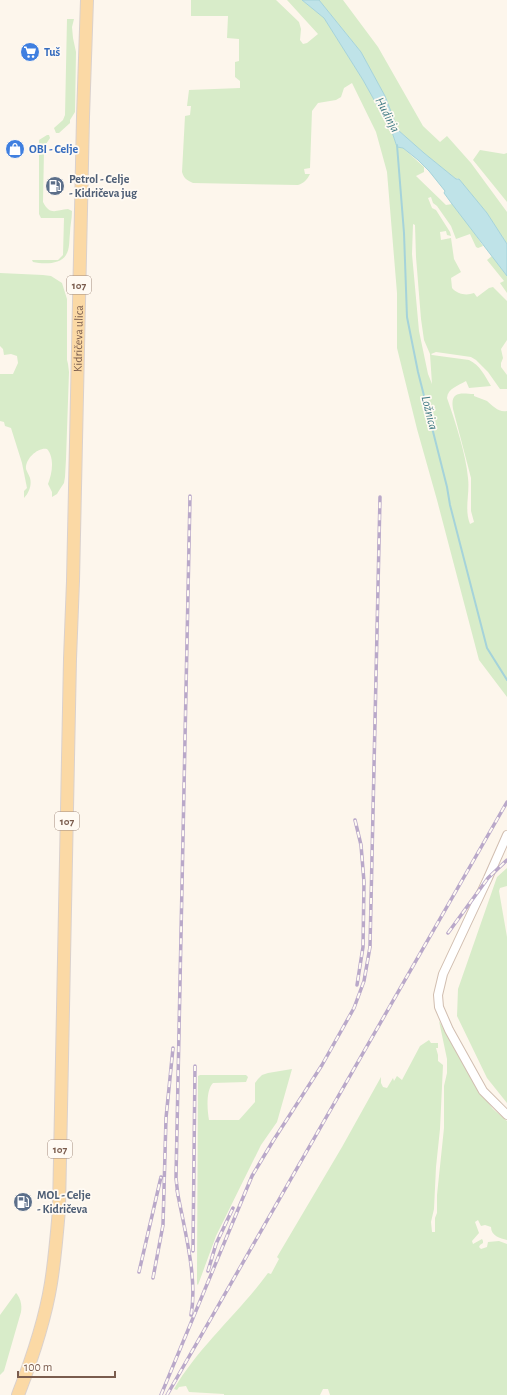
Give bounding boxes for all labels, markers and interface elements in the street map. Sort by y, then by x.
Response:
supermarket icon: Tuš [19,41,41,63]
place label: Tuš [44,46,60,58]
water label: Hudinja [372,95,402,135]
shop icon: OBI - Celje [4,138,26,160]
place label: OBI - Celje [29,143,79,156]
place label: Petrol - Celje - Kidričeva jug [69,173,138,200]
fuel station icon: Petrol - Celje - Kidričeva jug [44,175,66,197]
road number: 107 [67,276,91,294]
street label: Kidričeva ulica [72,304,85,372]
water label: Ložnica [419,395,440,432]
road number: 107 [55,812,79,830]
road number: 107 [48,1140,72,1158]
place label: MOL - Celje - Kidričeva [37,1189,91,1215]
fuel station icon: MOL - Celje - Kidričeva [12,1191,34,1213]
scale bar [18,1353,115,1379]
text: 100 m [24,1361,52,1373]

